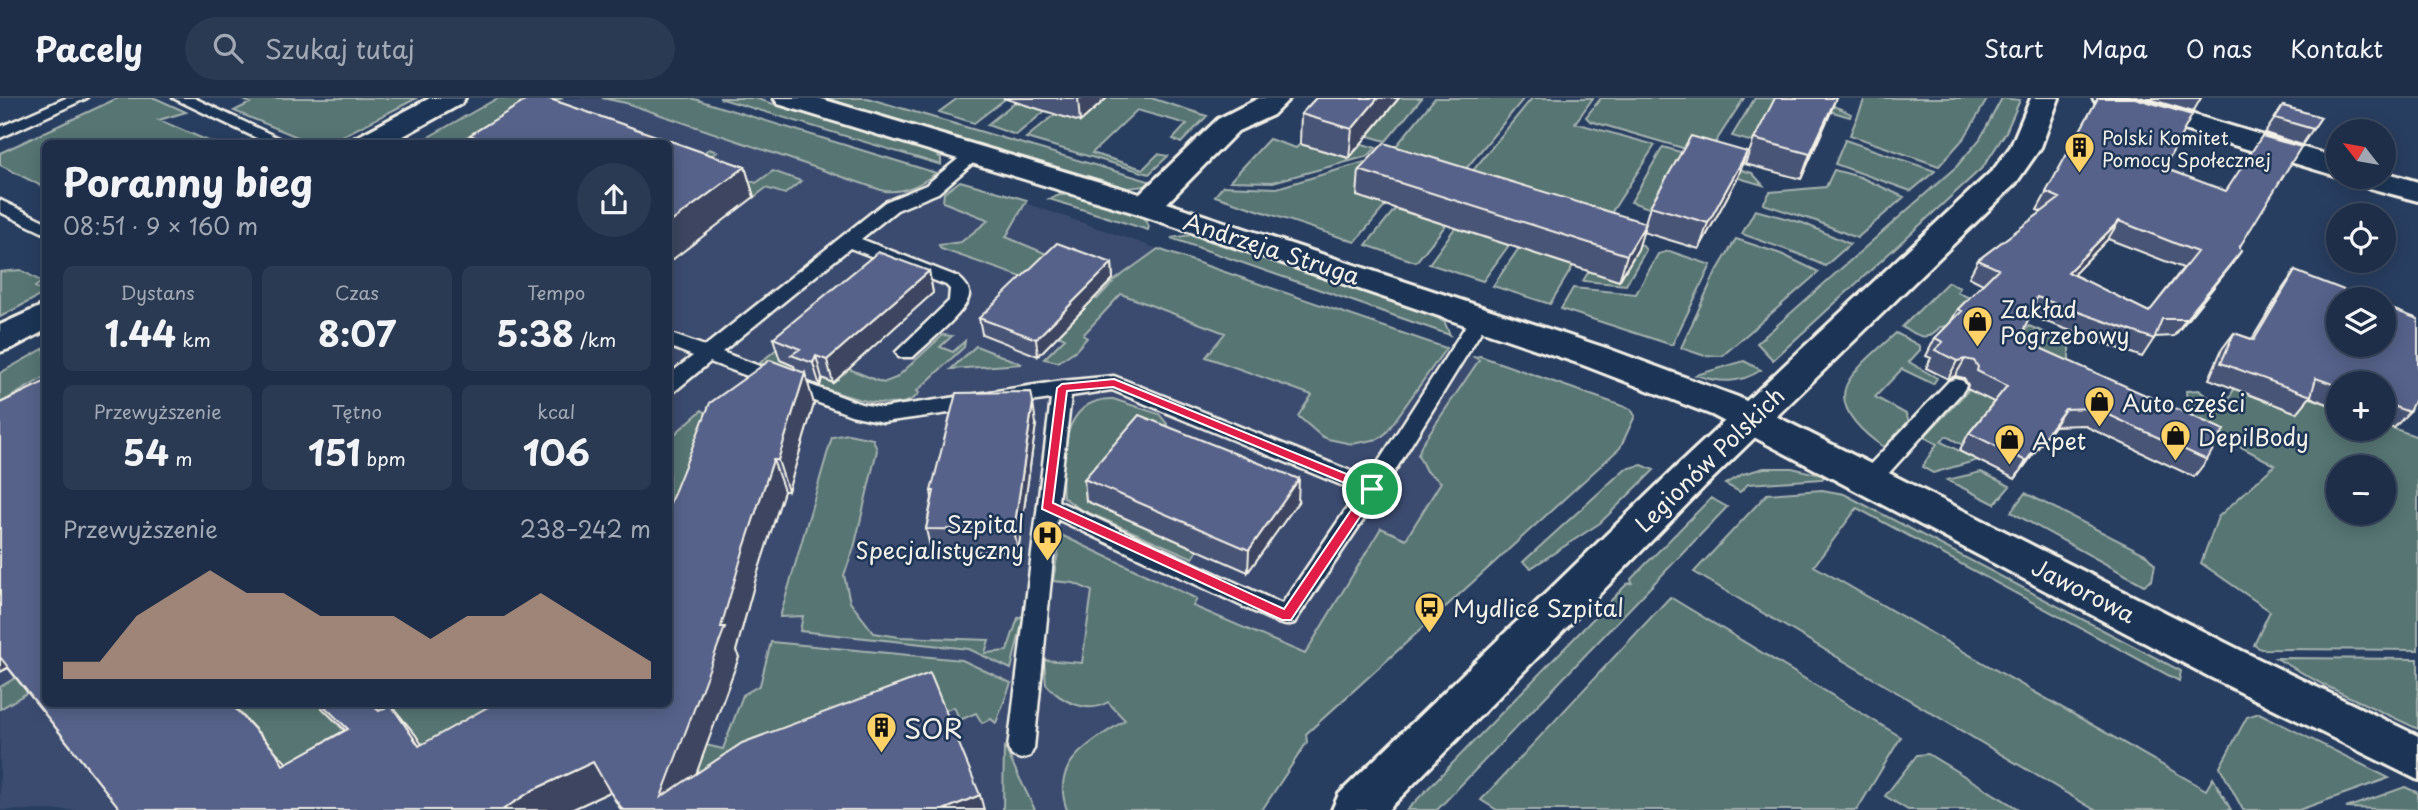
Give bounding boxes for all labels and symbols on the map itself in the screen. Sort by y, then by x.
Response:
north arrow [2326,119,2396,189]
place label: Polski Komitet Pomocy Społecznej [2102,123,2271,173]
building icon: Polski Komitet Pomocy Społecznej [2062,131,2096,175]
street label: Andrzeja Struga [1179,203,1365,293]
place label: Zakład Pogrzebowy [2000,291,2129,352]
shop icon: Zakład Pogrzebowy [1960,304,1994,348]
street label: Legionów Polskich [1626,378,1792,540]
shop icon: Auto części [2082,385,2116,429]
place label: Auto części [2122,385,2246,420]
shop icon: DepilBody [2158,419,2192,463]
place label: DepilBody [2198,419,2309,454]
shop icon: Apet [1992,423,2026,467]
place label: Apet [2032,423,2086,458]
pin [1342,459,1402,519]
place label: Szpital Specjalistyczny [855,506,1024,567]
hospital icon: Szpital Specjalistyczny [1030,519,1064,563]
street label: Jaworowa [2026,549,2142,631]
bus stop icon: Mydlice Szpital [1413,590,1447,634]
place label: Mydlice Szpital [1453,590,1624,625]
place label: SOR [904,706,963,749]
building icon: SOR [864,710,898,754]

